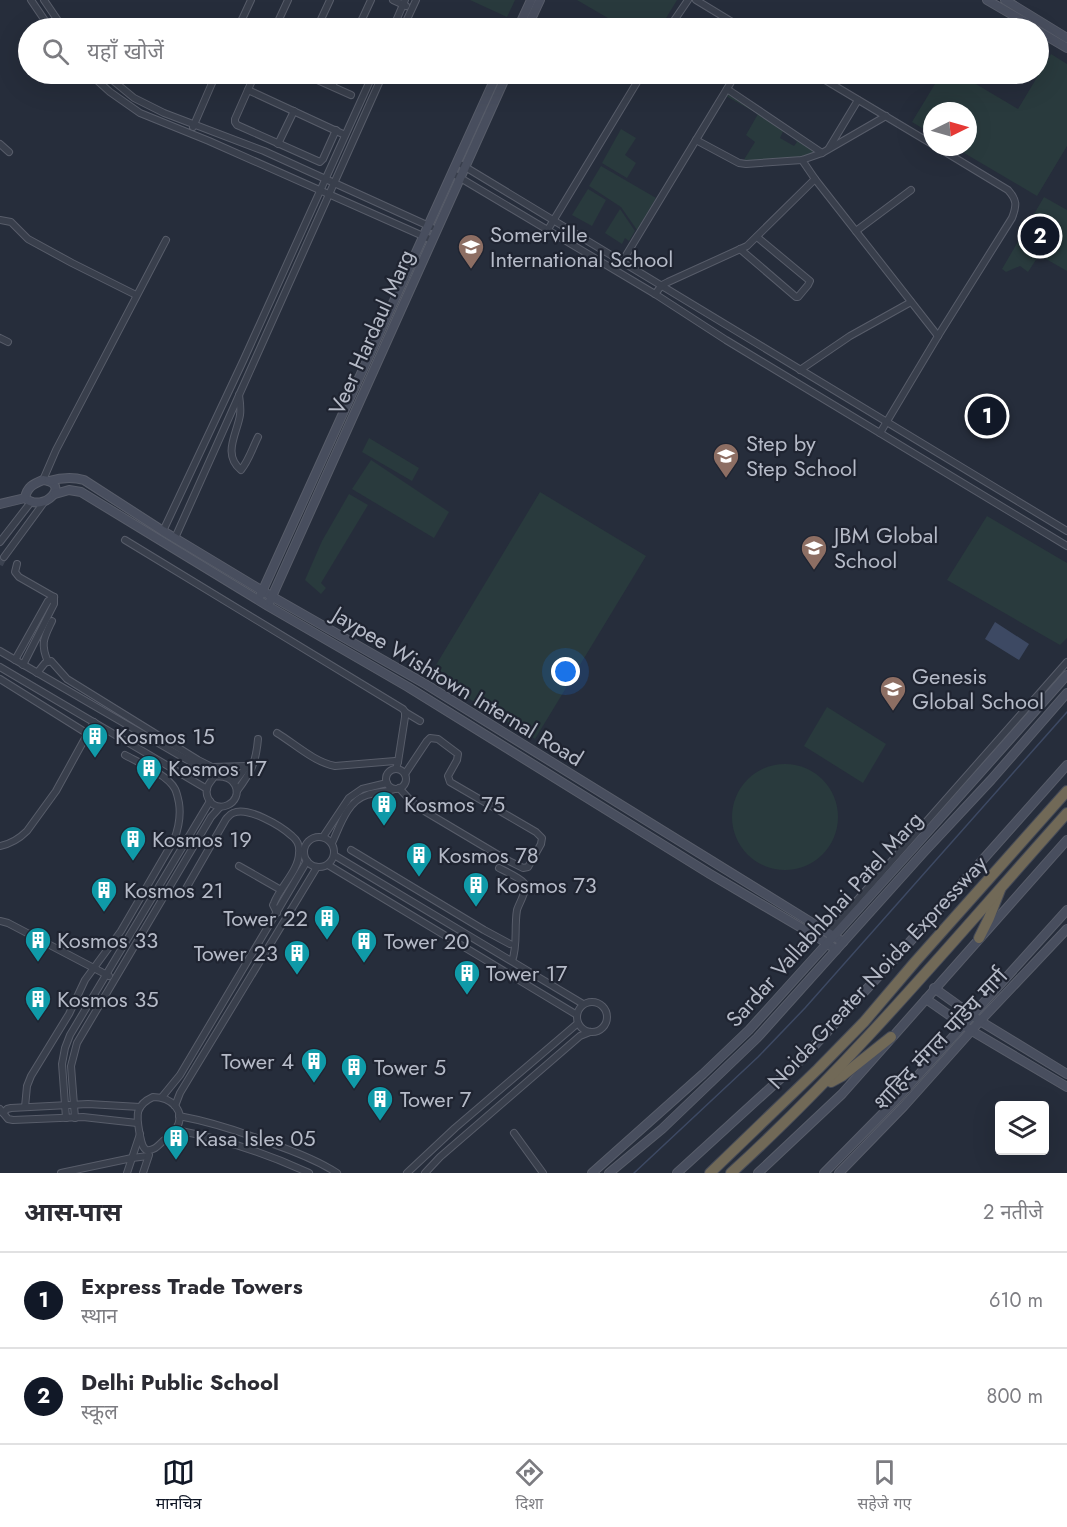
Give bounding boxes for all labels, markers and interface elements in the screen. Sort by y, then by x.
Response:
search box [18,18,1049,84]
icon: search [39,35,72,68]
text: यहाँ खोजें [87,35,164,67]
north arrow [923,102,977,156]
pin: 2 [1020,214,1060,258]
place label: Somerville International School [490,218,673,275]
school or university icon: Somerville International School [456,232,486,270]
street label: Veer Hardaul Marg [320,244,422,420]
pin: 1 [968,394,1006,438]
place label: Step by Step School [746,427,857,484]
school or university icon: Step by Step School [711,441,741,479]
place label: JBM Global School [831,519,938,576]
school or university icon: JBM Global School [799,533,829,571]
street label: Jaypee Wishtown Internal Road [324,597,589,774]
your location [551,657,580,686]
place label: Genesis Global School [912,660,1044,717]
school or university icon: Genesis Global School [878,674,908,712]
place label: Kosmos 15 [115,720,215,752]
building icon: Kosmos 15 [80,721,110,759]
place label: Kosmos 17 [168,752,267,784]
building icon: Kosmos 17 [134,753,164,791]
place label: Kosmos 75 [404,788,505,820]
building icon: Kosmos 75 [369,789,399,827]
street label: Sardar Vallabhbhai Patel Marg [718,804,930,1034]
place label: Kosmos 19 [152,823,252,855]
building icon: Kosmos 19 [118,824,148,862]
place label: Kosmos 78 [438,839,539,871]
building icon: Kosmos 78 [404,840,434,878]
street label: Noida-Greater Noida Expressway [760,848,994,1096]
place label: Kosmos 73 [496,869,597,901]
building icon: Kosmos 73 [461,870,491,908]
place label: Kosmos 21 [124,874,224,906]
building icon: Kosmos 21 [89,875,119,913]
place label: Tower 22 [223,902,308,934]
building icon: Tower 22 [312,903,342,941]
place label: Kosmos 33 [57,924,158,956]
building icon: Kosmos 33 [23,925,53,963]
place label: Tower 20 [384,925,470,957]
building icon: Tower 20 [349,926,379,964]
place label: Tower 23 [194,937,278,969]
building icon: Tower 23 [282,938,312,976]
place label: Tower 17 [486,957,568,989]
building icon: Tower 17 [452,958,482,996]
street label: शाहिद मंगल पांडेय मार्ग [866,960,1015,1117]
place label: Kosmos 35 [57,983,159,1015]
building icon: Kosmos 35 [23,984,53,1022]
place label: Tower 4 [221,1045,294,1077]
building icon: Tower 4 [299,1046,329,1084]
place label: Tower 5 [374,1051,446,1083]
building icon: Tower 5 [339,1052,369,1090]
place label: Tower 7 [400,1083,472,1115]
building icon: Tower 7 [365,1084,395,1122]
map controls [995,1101,1049,1155]
button: layers [995,1101,1049,1155]
place label: Kasa Isles 05 [195,1122,316,1154]
building icon: Kasa Isles 05 [161,1123,191,1161]
text: आस-पास [24,1193,122,1231]
text: 2 नतीजे [983,1198,1043,1227]
text: Express Trade Towers [81,1270,303,1302]
text: 1 [38,1286,49,1315]
text: 610 m [989,1286,1043,1315]
text: स्थान [81,1302,117,1331]
text: Delhi Public School [81,1366,279,1398]
text: 2 [37,1382,50,1411]
text: 800 m [986,1382,1043,1411]
text: स्कूल [81,1398,118,1427]
tab: मानचित्र [156,1456,201,1516]
tab: दिशा [513,1456,546,1516]
tab: सहेजे गए [857,1456,911,1516]

